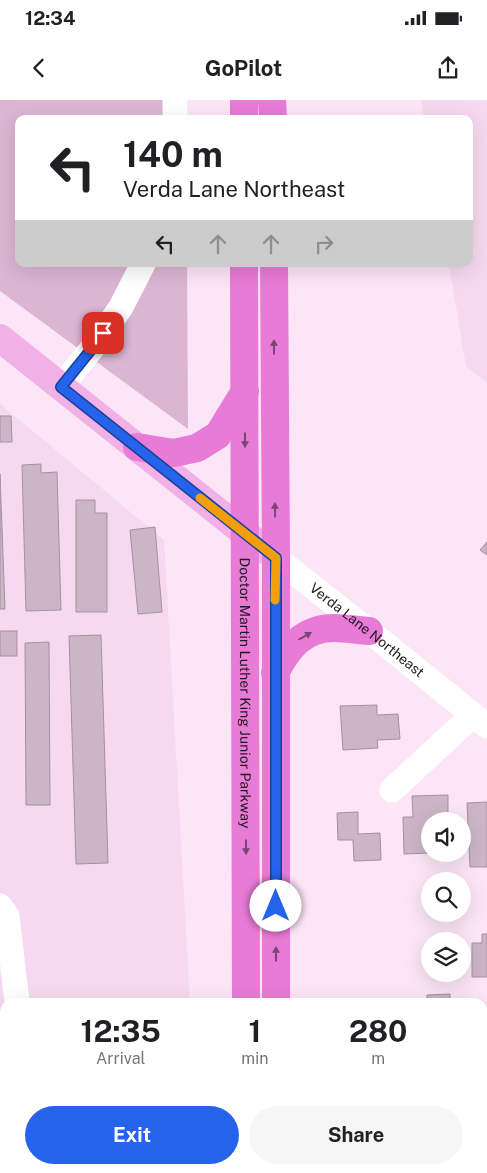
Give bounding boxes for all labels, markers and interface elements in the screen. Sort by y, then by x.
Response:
text: 12:34 [25,7,75,29]
icon: back [25,54,53,82]
icon: share [434,54,462,82]
text: GoPilot [205,55,282,81]
text: 140 m [123,134,223,175]
icon: left [40,135,105,200]
text: Verda Lane Northeast [123,176,345,202]
icon: left [151,230,179,258]
icon: ahead [204,230,232,258]
icon: ahead [257,230,285,258]
icon: right [310,230,338,258]
pin [82,312,124,354]
icon: arrive [89,319,117,347]
one-way arrow [270,339,278,355]
one-way arrow [241,432,249,448]
one-way arrow [270,501,278,517]
street label: Doctor Martin Luther King Junior Parkway [237,558,254,829]
street label: Verda Lane Northeast [307,580,427,680]
one-way arrow [299,632,312,641]
map controls [421,812,471,982]
button: sound [421,812,471,862]
one-way arrow [242,839,250,855]
button: search [421,872,471,922]
position arrow [249,879,301,931]
button: layers [421,932,471,982]
one-way arrow [272,946,280,962]
text: 12:35 [81,1013,161,1049]
text: 1 [248,1013,261,1049]
text: 280 [349,1013,407,1049]
text: Arrival [96,1049,145,1068]
text: min [241,1049,268,1068]
text: m [371,1049,385,1068]
button: Exit [25,1106,239,1164]
button: Share [249,1106,463,1164]

